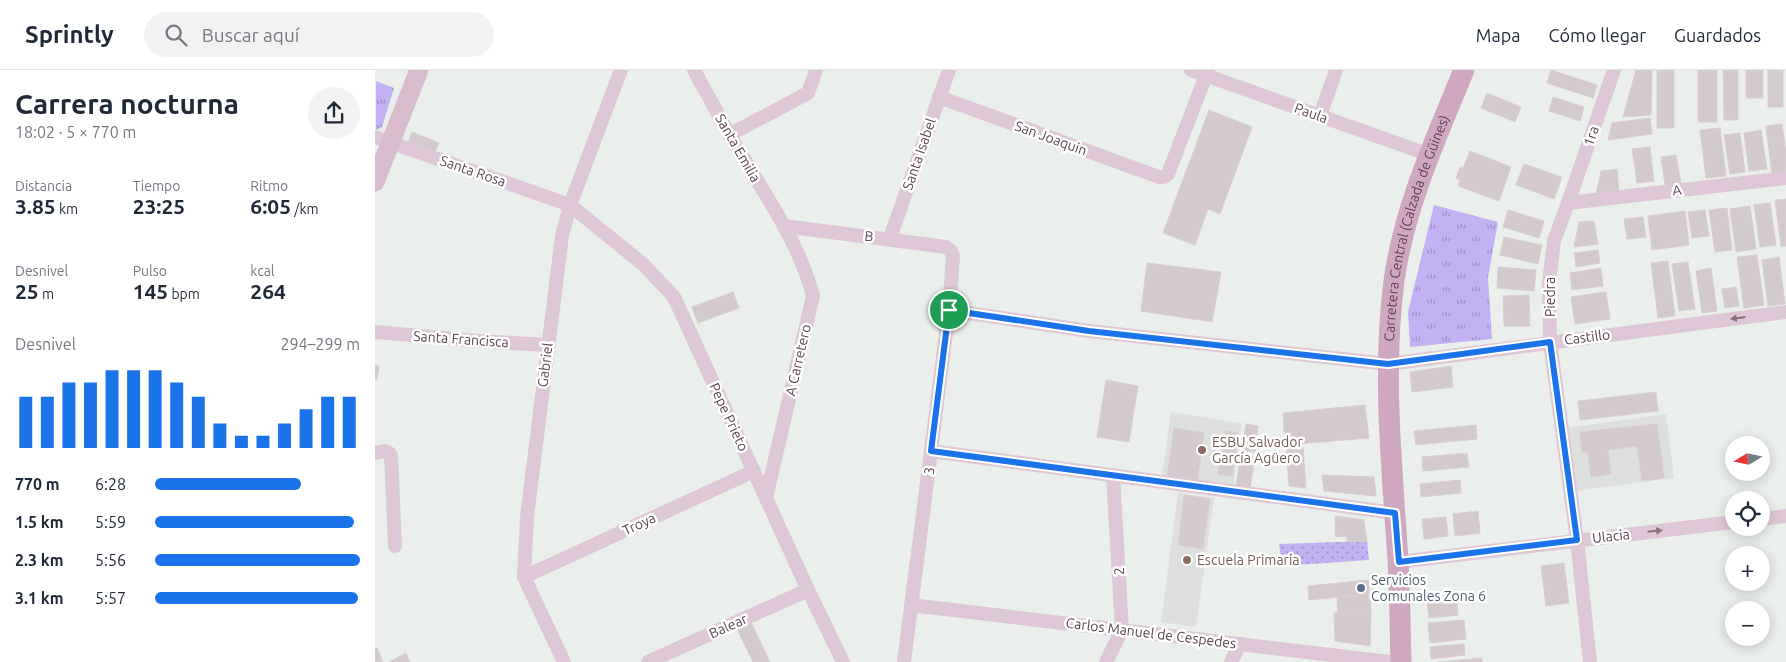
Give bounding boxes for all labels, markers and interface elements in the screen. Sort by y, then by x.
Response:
search box [144,12,494,57]
text: Sprintly [25,21,114,48]
icon: search [162,21,190,49]
text: Buscar aquí [202,24,299,46]
text: Mapa [1476,25,1521,45]
text: Cómo llegar [1549,25,1646,45]
text: Guardados [1674,25,1761,45]
button: share [308,87,360,139]
text: Carrera nocturna [15,88,239,119]
street label: Paula [1292,100,1330,126]
street label: Santa Emilia [712,111,764,185]
street label: Carretera Central (Calzada de Güines) [1381,113,1452,342]
street label: Santa Isabel [899,116,939,192]
street label: San Joaquin [1013,118,1089,158]
text: 18:02 · 5 × 770 m [15,123,136,141]
street label: 1ra [1580,124,1602,148]
street label: Santa Rosa [438,152,508,190]
text: Distancia [15,178,72,194]
text: Tiempo [133,178,180,194]
text: Ritmo [250,178,288,194]
street label: A [1672,182,1682,198]
text: 3.85 [15,194,56,218]
text: 23:25 [133,194,185,218]
text: 6:05 [250,194,291,218]
text: km [56,201,78,217]
text: /km [291,201,319,217]
street label: B [864,228,874,244]
text: Desnivel [15,263,68,279]
text: Pulso [133,263,167,279]
text: kcal [250,263,275,279]
street label: Piedra [1542,277,1558,317]
text: 25 [15,279,39,303]
text: 145 [133,279,168,303]
text: 264 [250,279,286,303]
text: m [39,286,54,302]
text: bpm [168,286,200,302]
pin [928,289,970,331]
icon: arrive [935,296,963,324]
one-way arrow [1729,315,1745,323]
street label: A Carretero [782,323,814,397]
street label: Castillo [1563,326,1611,348]
street label: Santa Francisca [413,328,509,350]
text: Desnivel [15,335,76,353]
text: 294–299 m [280,335,360,353]
street label: Gabriel [534,341,556,388]
street label: Pepe Prieto [706,380,752,454]
place label: ESBU Salvador García Agüero [1212,434,1303,466]
north arrow [1725,436,1770,481]
map controls [1725,436,1770,646]
marker: ESBU Salvador García Agüero [1196,444,1208,456]
street label: 3 [921,466,937,476]
text: 770 m [15,475,60,493]
text: 6:28 [95,475,126,493]
button: locate [1725,491,1770,536]
street label: Troya [620,509,658,539]
text: 1.5 km [15,513,64,531]
text: 5:59 [95,513,126,531]
street label: Ulacia [1591,526,1631,546]
one-way arrow [1648,527,1664,535]
button: + [1725,546,1770,591]
text: 2.3 km [15,551,64,569]
text: 5:56 [95,551,126,569]
place label: Escuela Primaria [1197,552,1300,568]
marker: Escuela Primaria [1181,554,1193,566]
street label: 2 [1111,567,1127,575]
place label: Servicios Comunales Zona 6 [1371,572,1486,604]
marker: Servicios Comunales Zona 6 [1355,582,1367,594]
text: 3.1 km [15,589,64,607]
text: 5:57 [95,589,126,607]
button: − [1725,601,1770,646]
street label: Balear [706,610,750,641]
street label: Carlos Manuel de Cespedes [1065,615,1237,651]

